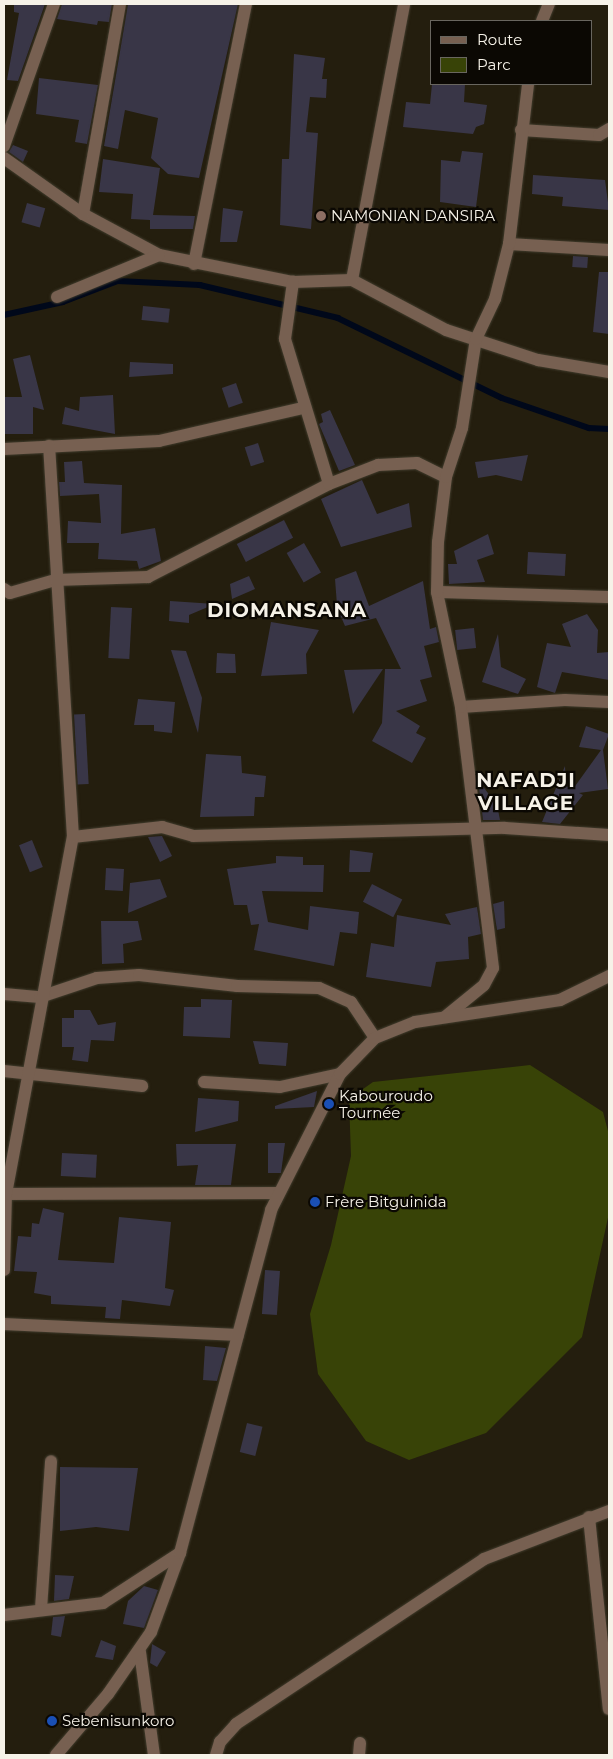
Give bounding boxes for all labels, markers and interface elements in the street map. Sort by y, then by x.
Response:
legend [430,20,593,85]
text: Route [477,30,522,49]
text: Parc [477,55,511,74]
place label: NAMONIAN DANSIRA [331,207,495,225]
marker: NAMONIAN DANSIRA [315,210,327,222]
district label: DIOMANSANA [206,598,368,622]
district label: NAFADJI VILLAGE [475,769,577,816]
place label: Kabouroudo Tournée [339,1086,433,1121]
marker: Kabouroudo Tournée [323,1098,335,1110]
place label: Frère Bitguinida [325,1193,447,1211]
marker: Frère Bitguinida [309,1196,321,1208]
place label: Sebenisunkoro [62,1712,175,1730]
marker: Sebenisunkoro [46,1715,58,1727]

